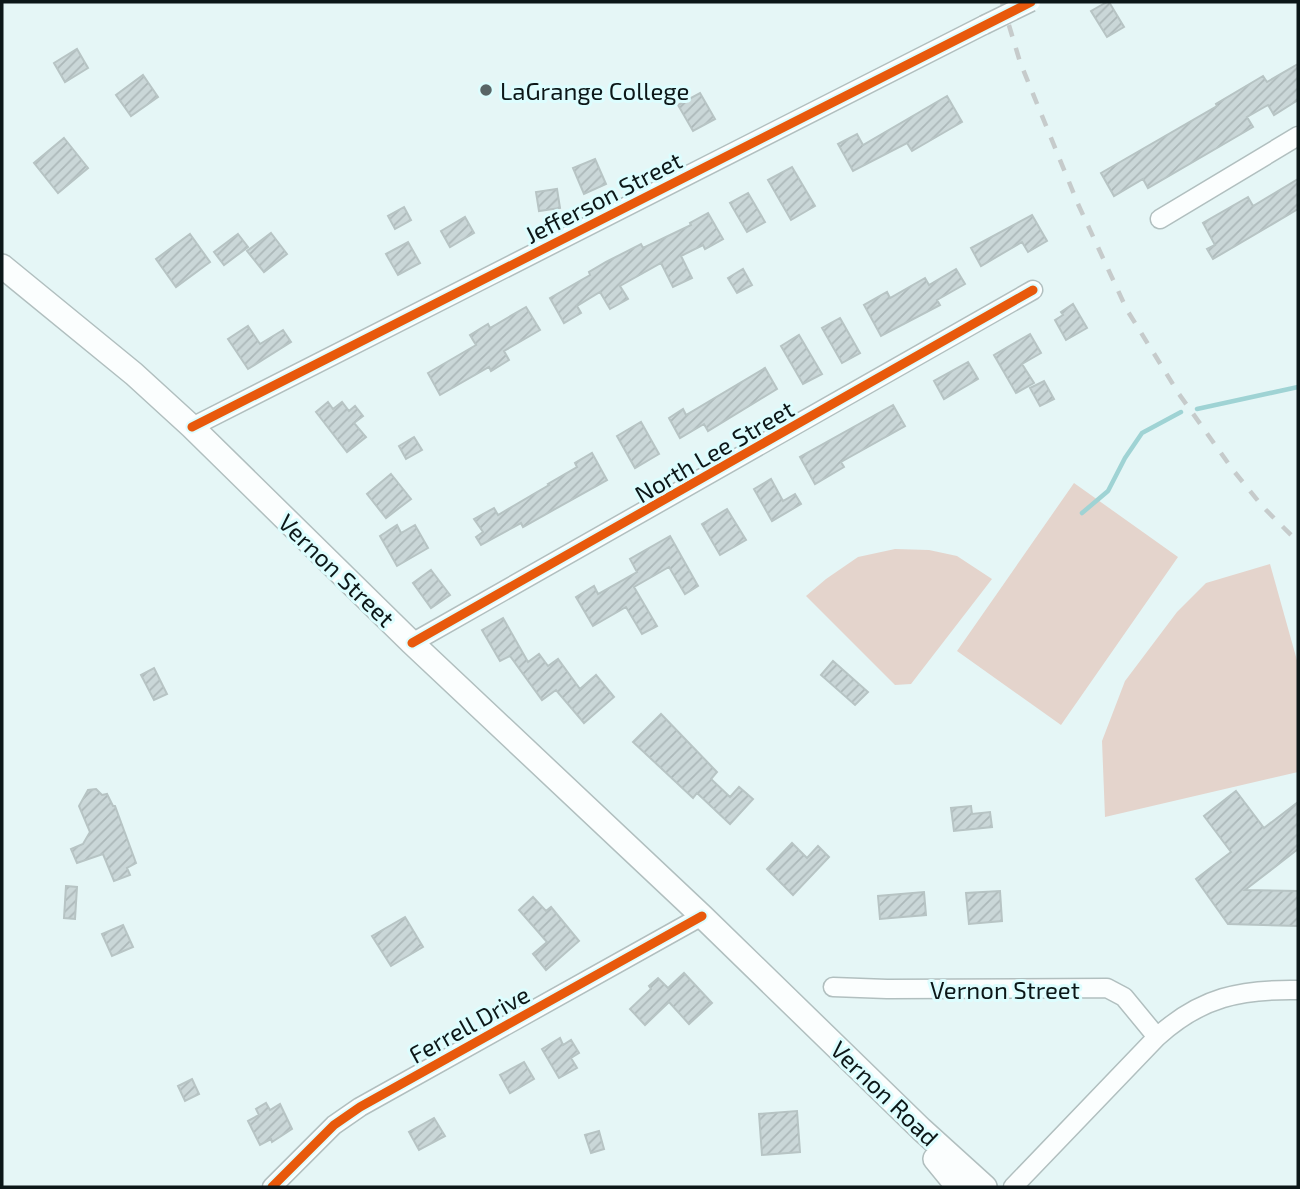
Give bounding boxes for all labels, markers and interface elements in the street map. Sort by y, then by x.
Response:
place label: LaGrange College [500,76,690,105]
marker: LaGrange College [478,82,494,98]
street label: Jefferson Street [520,145,686,249]
street label: North Lee Street [629,394,799,508]
street label: Vernon Street [273,508,401,632]
street label: Vernon Street [930,975,1080,1004]
street label: Ferrell Drive [404,979,534,1069]
street label: Vernon Road [825,1035,945,1151]

